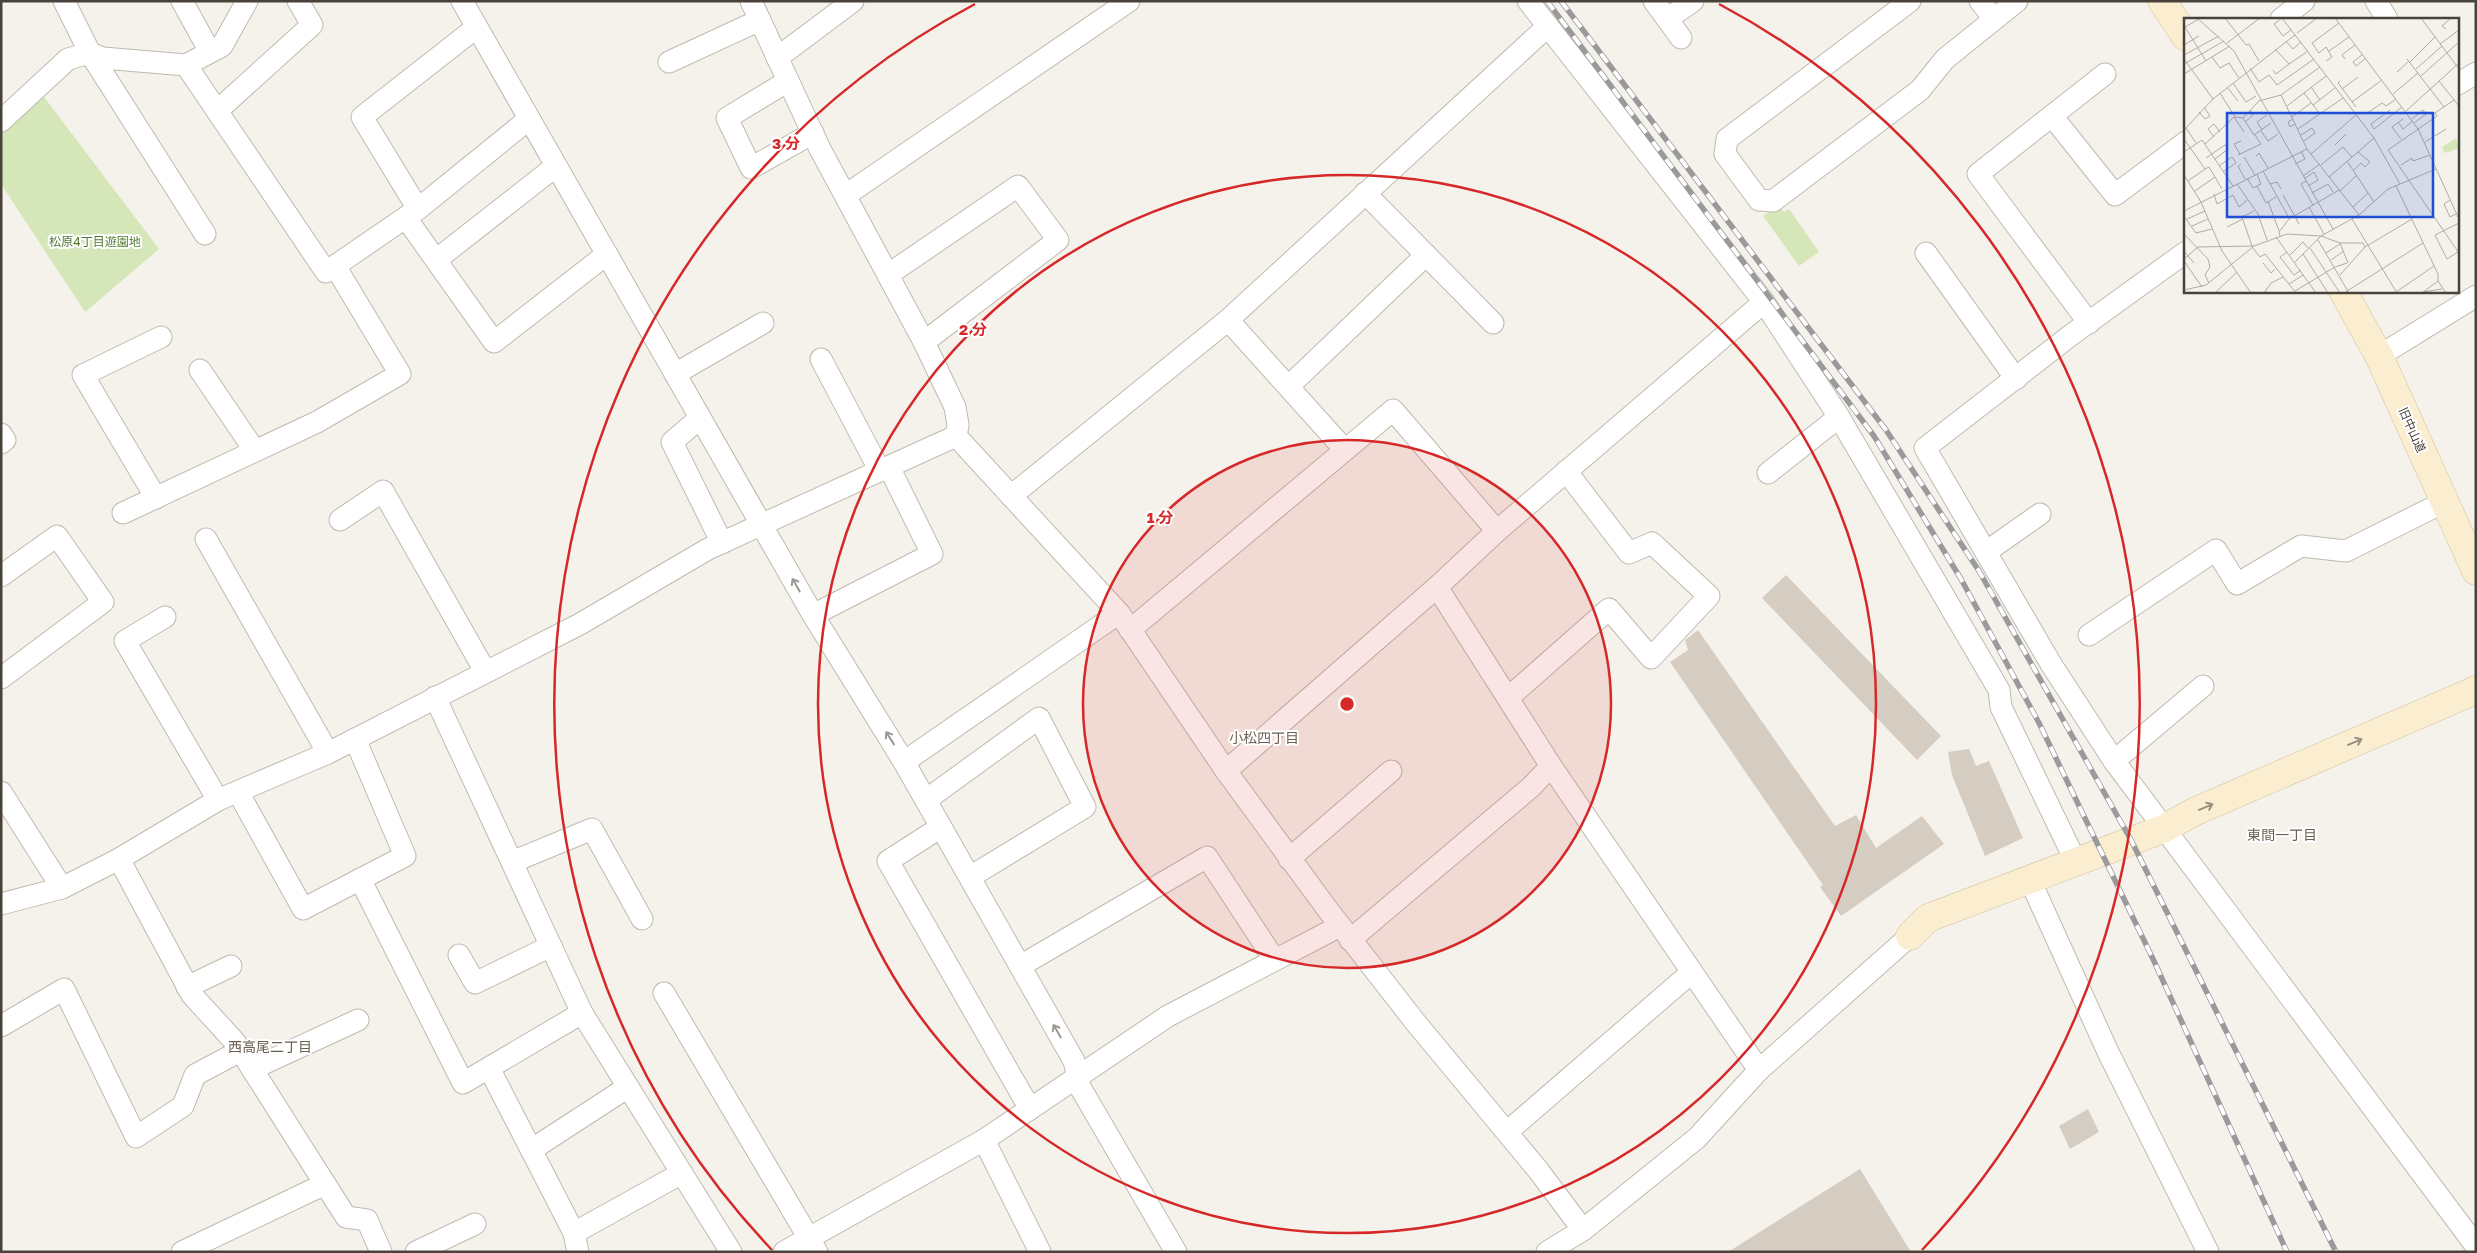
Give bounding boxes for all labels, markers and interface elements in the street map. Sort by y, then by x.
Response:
inset map [2184,18,2460,292]
text: 3 分 [772,134,800,152]
park label: 松原4丁目遊園地 [49,234,141,249]
text: 2 分 [959,320,987,338]
street label: 旧中山道 [2396,405,2429,455]
text: 1 分 [1147,508,1173,526]
one-way arrow [791,577,801,592]
centre of rings [1338,695,1356,713]
district label: 小松四丁目 [1229,729,1299,746]
one-way arrow [884,732,894,746]
one-way arrow [2347,737,2362,747]
one-way arrow [2198,801,2213,811]
district label: 東間一丁目 [2247,826,2317,843]
one-way arrow [1052,1024,1062,1039]
district label: 西高尾二丁目 [228,1038,312,1055]

